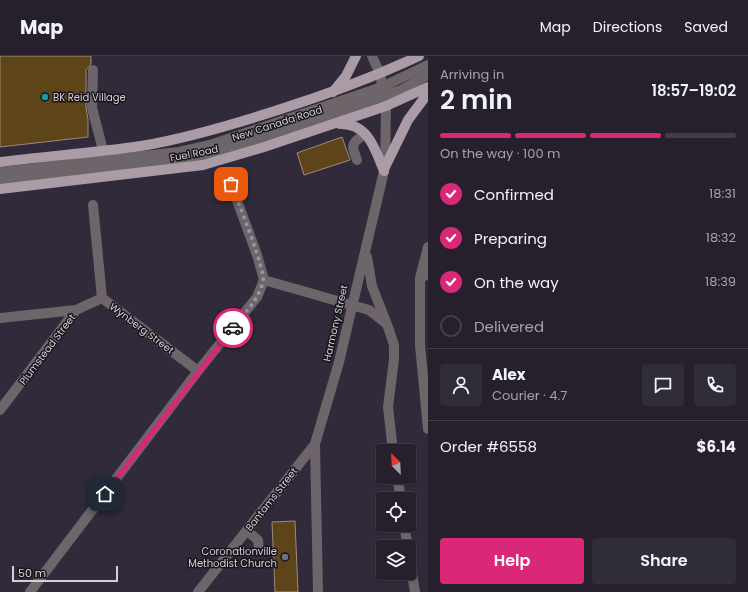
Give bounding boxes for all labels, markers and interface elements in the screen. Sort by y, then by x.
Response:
text: Map [20,14,63,41]
text: Map [540,17,571,37]
text: Directions [593,17,662,37]
text: Saved [684,17,728,37]
text: Arriving in [440,65,504,84]
text: 18:57–19:02 [652,80,736,101]
text: 2 min [440,82,513,118]
place label: BK Reid Village [53,90,126,105]
marker: BK Reid Village [40,92,50,102]
street label: New Canada Road [230,102,324,145]
street label: Fuel Road [169,141,219,166]
text: On the way · 100 m [440,144,560,163]
pin [214,167,248,201]
icon: bag [220,173,242,195]
icon: check [440,183,462,205]
text: Confirmed [474,184,554,205]
text: 18:31 [709,184,736,203]
icon: check [440,227,462,249]
text: Preparing [474,228,547,249]
text: 18:32 [706,228,736,247]
icon: check [440,271,462,293]
text: On the way [474,272,559,293]
text: 18:39 [705,272,736,291]
street label: Harmony Street [319,283,352,363]
street label: Wynberg Street [106,299,177,358]
courier [213,308,253,348]
street label: Plumstead Street [16,310,79,388]
text: Delivered [474,316,544,337]
icon: car [222,317,244,339]
button: person [440,364,482,406]
text: Alex [492,364,526,385]
button: chat [642,364,684,406]
button: phone [694,364,736,406]
text: Courier · 4.7 [492,386,567,405]
text: Order #6558 [440,436,537,457]
text: $6.14 [697,436,736,457]
north arrow [376,444,416,484]
map controls [376,444,416,580]
street label: Bantams Street [242,464,301,534]
pin [88,477,122,511]
icon: home [94,483,116,505]
button: locate [376,492,416,532]
button: Help [440,538,584,584]
button: Share [592,538,736,584]
button: layers [376,540,416,580]
place label: Coronationville Methodist Church [188,544,277,571]
marker: Coronationville Methodist Church [280,552,290,562]
scale bar [12,564,118,583]
text: 50 m [18,565,46,581]

